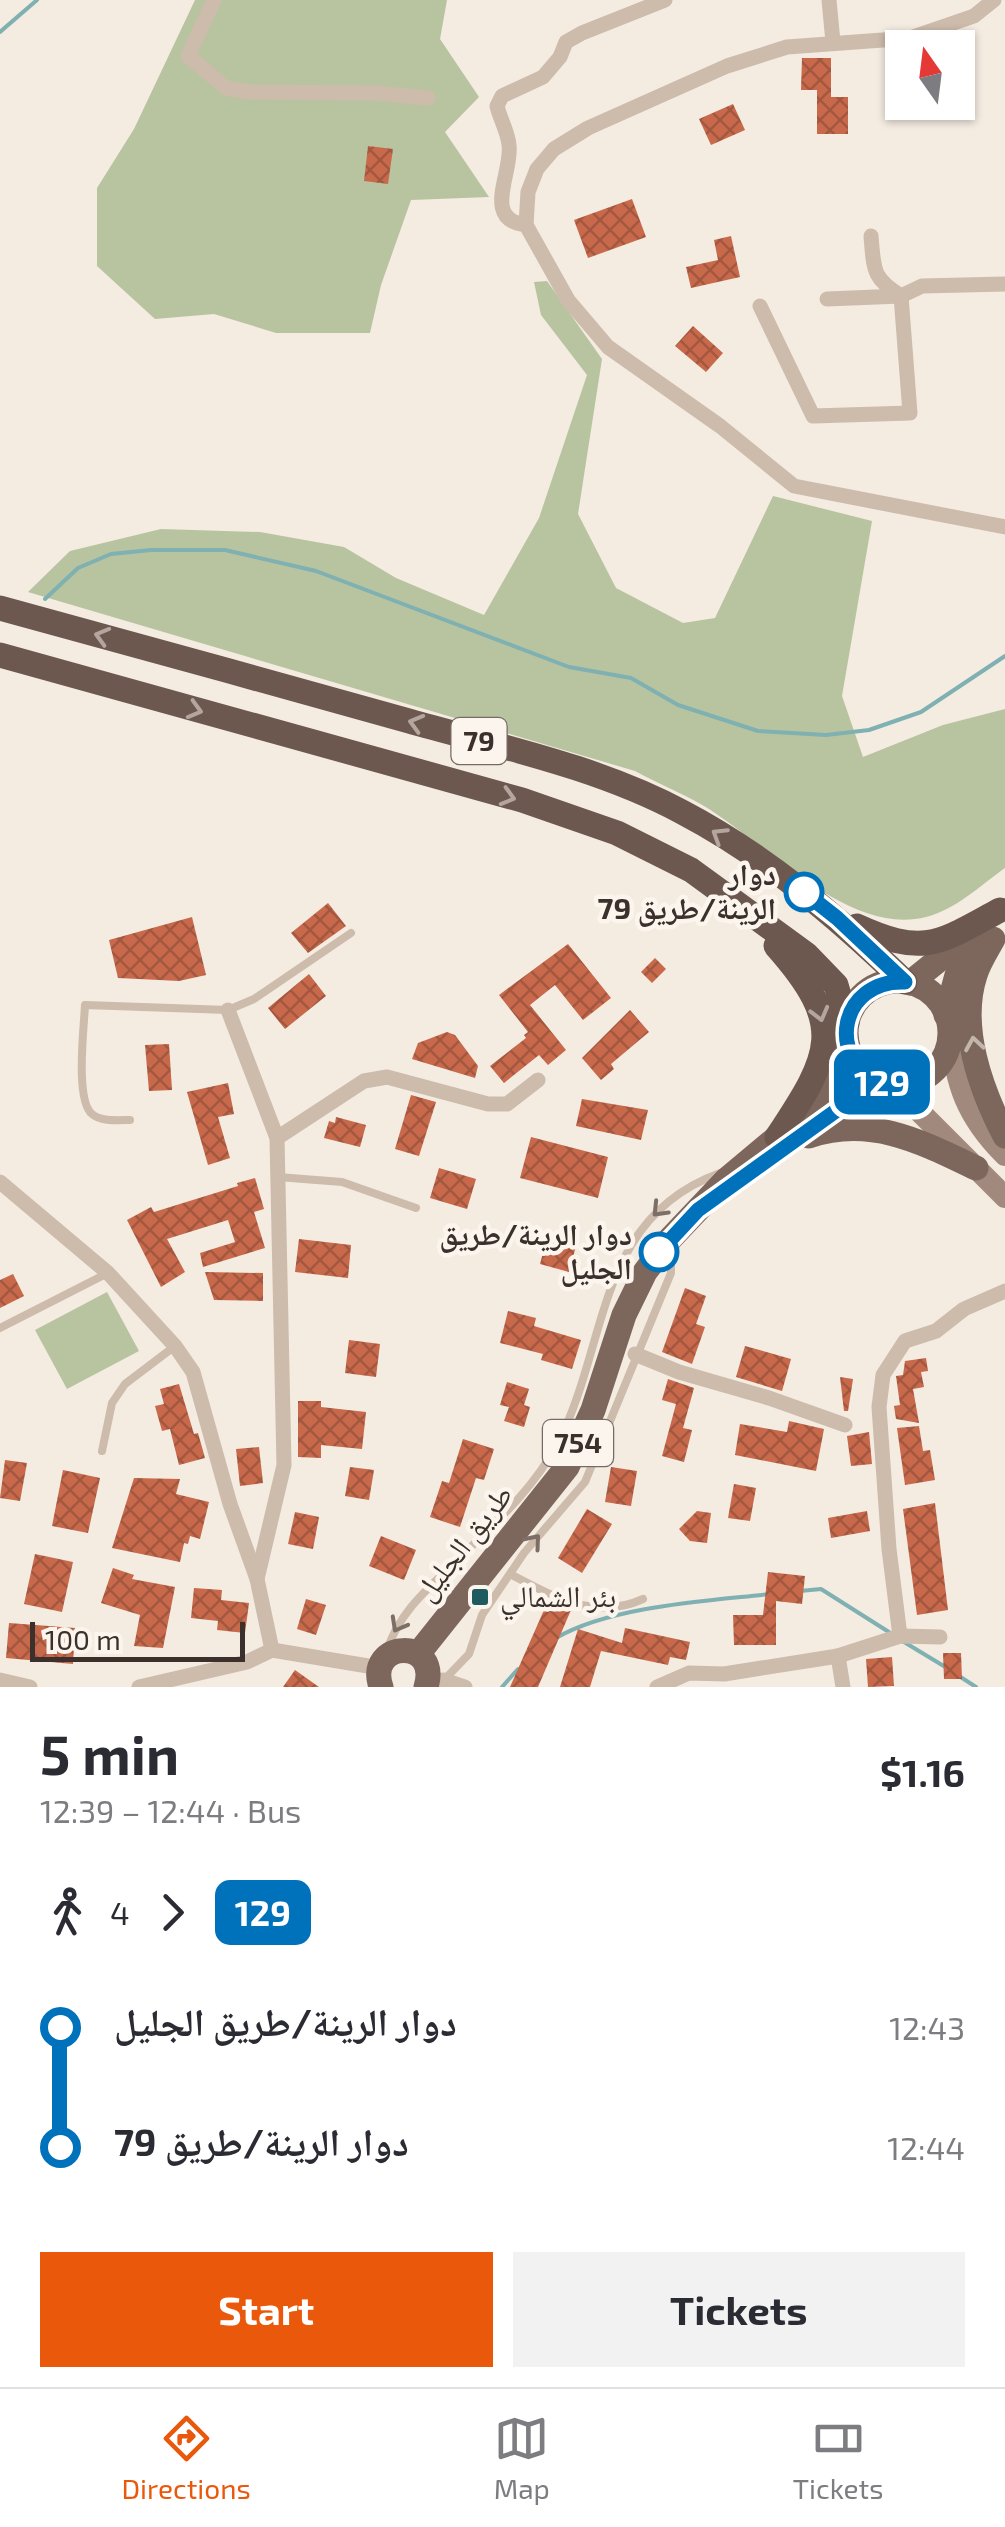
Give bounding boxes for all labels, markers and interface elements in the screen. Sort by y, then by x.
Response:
north arrow [885,30,975,120]
map controls [885,30,975,120]
one-way arrow [95,627,112,648]
one-way arrow [186,698,203,719]
one-way arrow [408,714,425,735]
road number: 79 [452,718,506,764]
one-way arrow [499,785,516,806]
one-way arrow [712,828,730,847]
place label: دوار الرينة/طريق 79 [598,855,776,927]
marker: دوار الرينة/طريق 79 [785,873,823,911]
one-way arrow [808,1005,829,1022]
one-way arrow [964,1036,985,1053]
line badge: 129 [824,1050,940,1114]
text: 129 [854,1061,910,1103]
one-way arrow [652,1198,670,1216]
place label: دوار الرينة/طريق الجليل [439,1215,632,1287]
marker: دوار الرينة/طريق الجليل [640,1233,678,1271]
road number: 754 [543,1420,613,1466]
street label: طريق الجليل [406,1476,521,1608]
one-way arrow [522,1535,540,1553]
place label: بئر الشمالي [500,1577,616,1621]
marker: بئر الشمالي [469,1586,491,1608]
one-way arrow [391,1614,411,1632]
scale bar [30,1617,245,1662]
text: 100 m [45,1622,121,1656]
text: 5 min [40,1720,179,1786]
text: $1.16 [880,1749,965,1795]
text: 12:39 – 12:44 · Bus [40,1791,301,1829]
icon: walk [40,1885,95,1940]
icon: forward [145,1885,200,1940]
text: 129 [235,1891,291,1933]
text: 4 [110,1893,130,1931]
text: دوار الرينة/طريق الجليل [114,1998,457,2044]
text: 12:43 [889,2008,965,2046]
text: دوار الرينة/طريق 79 [114,2118,409,2164]
text: 12:44 [887,2128,965,2166]
button: Start [40,2252,493,2367]
button: Tickets [513,2252,965,2367]
tab: Directions [122,2411,251,2505]
tab: Map [494,2411,550,2505]
tab: Tickets [793,2411,883,2505]

